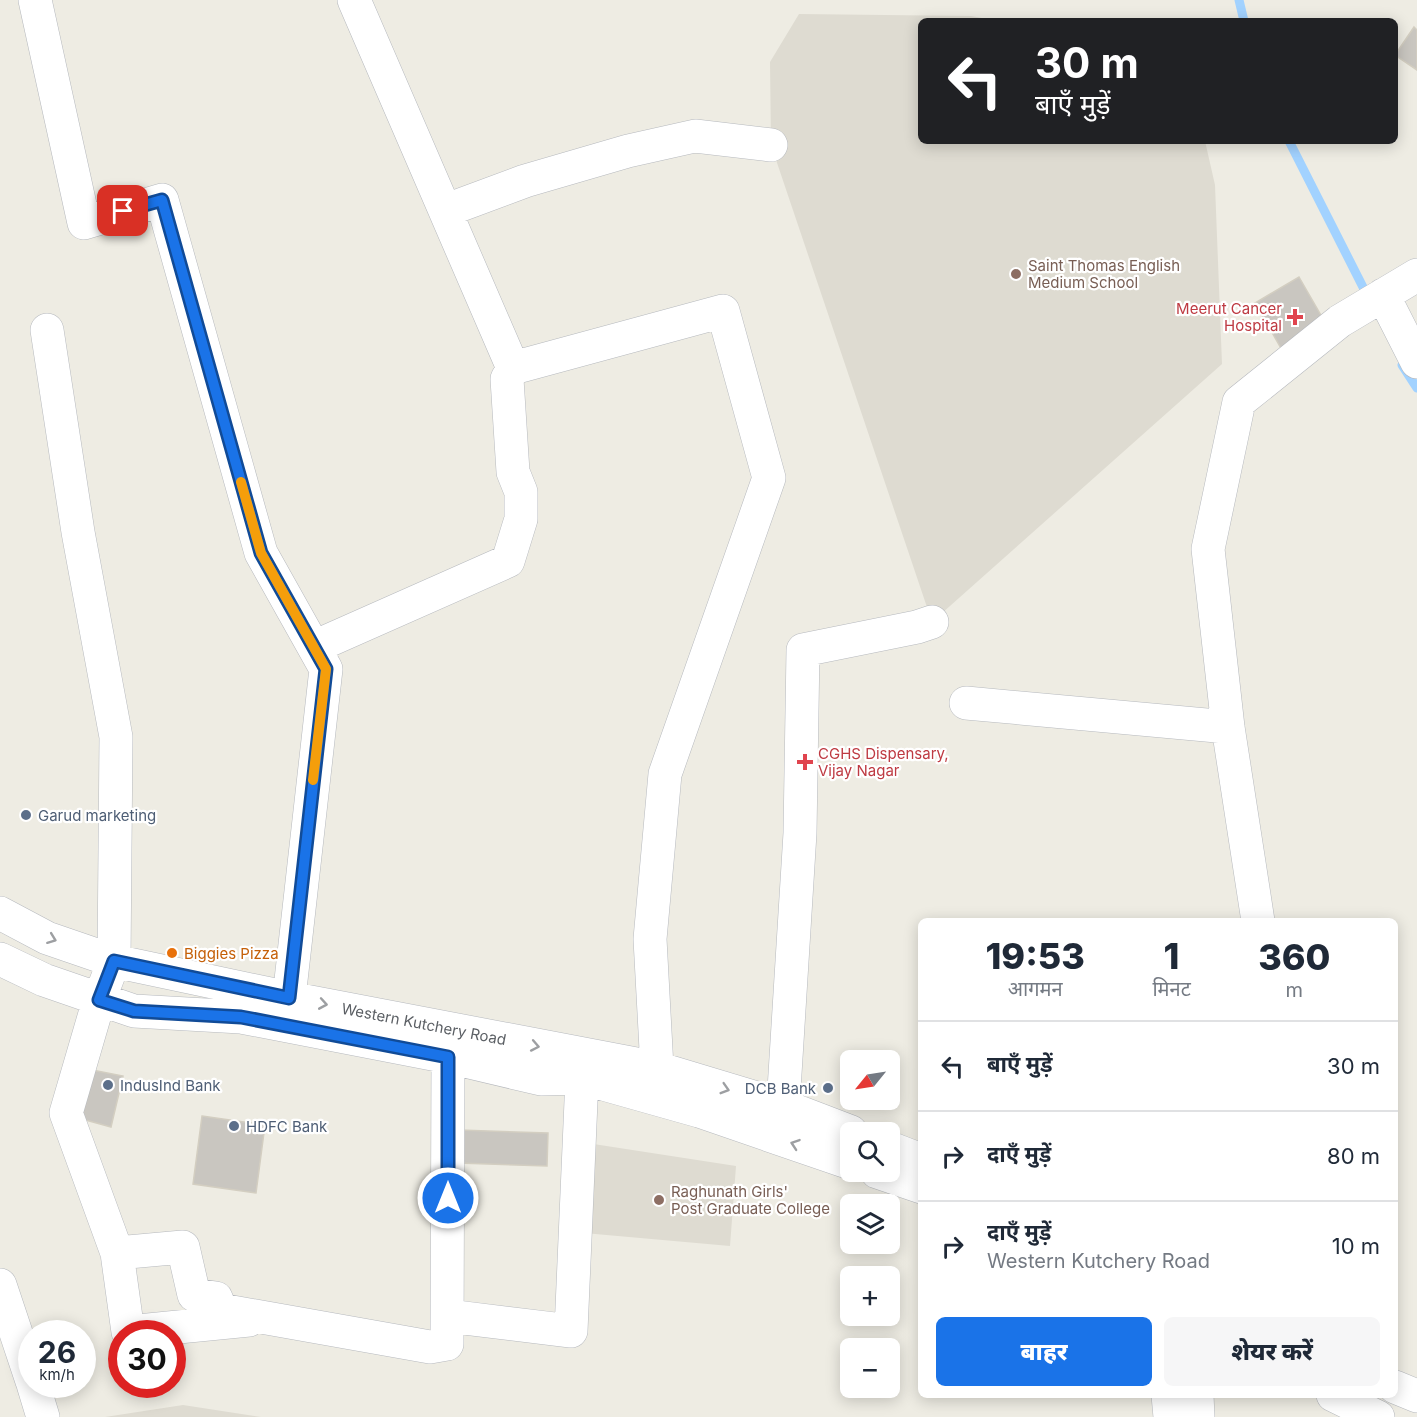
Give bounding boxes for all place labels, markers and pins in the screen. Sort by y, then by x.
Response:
pin [97,185,148,236]
place label: Saint Thomas English Medium School [1028,256,1180,292]
marker: Saint Thomas English Medium School [1009,267,1023,281]
place label: Meerut Cancer Hospital [1176,299,1282,335]
marker: Meerut Cancer Hospital [1286,308,1304,326]
place label: CGHS Dispensary, Vijay Nagar [818,744,949,780]
marker: CGHS Dispensary, Vijay Nagar [796,753,814,771]
place label: Garud marketing [38,806,156,825]
marker: Garud marketing [19,808,33,822]
place label: Biggies Pizza [184,944,279,963]
marker: Biggies Pizza [165,946,179,960]
place label: IndusInd Bank [120,1076,221,1095]
marker: IndusInd Bank [101,1078,115,1092]
place label: DCB Bank [745,1079,817,1098]
marker: DCB Bank [821,1081,835,1095]
place label: HDFC Bank [246,1117,328,1136]
marker: HDFC Bank [227,1119,241,1133]
place label: Raghunath Girls' Post Graduate College [671,1182,830,1218]
marker: Raghunath Girls' Post Graduate College [652,1193,666,1207]

